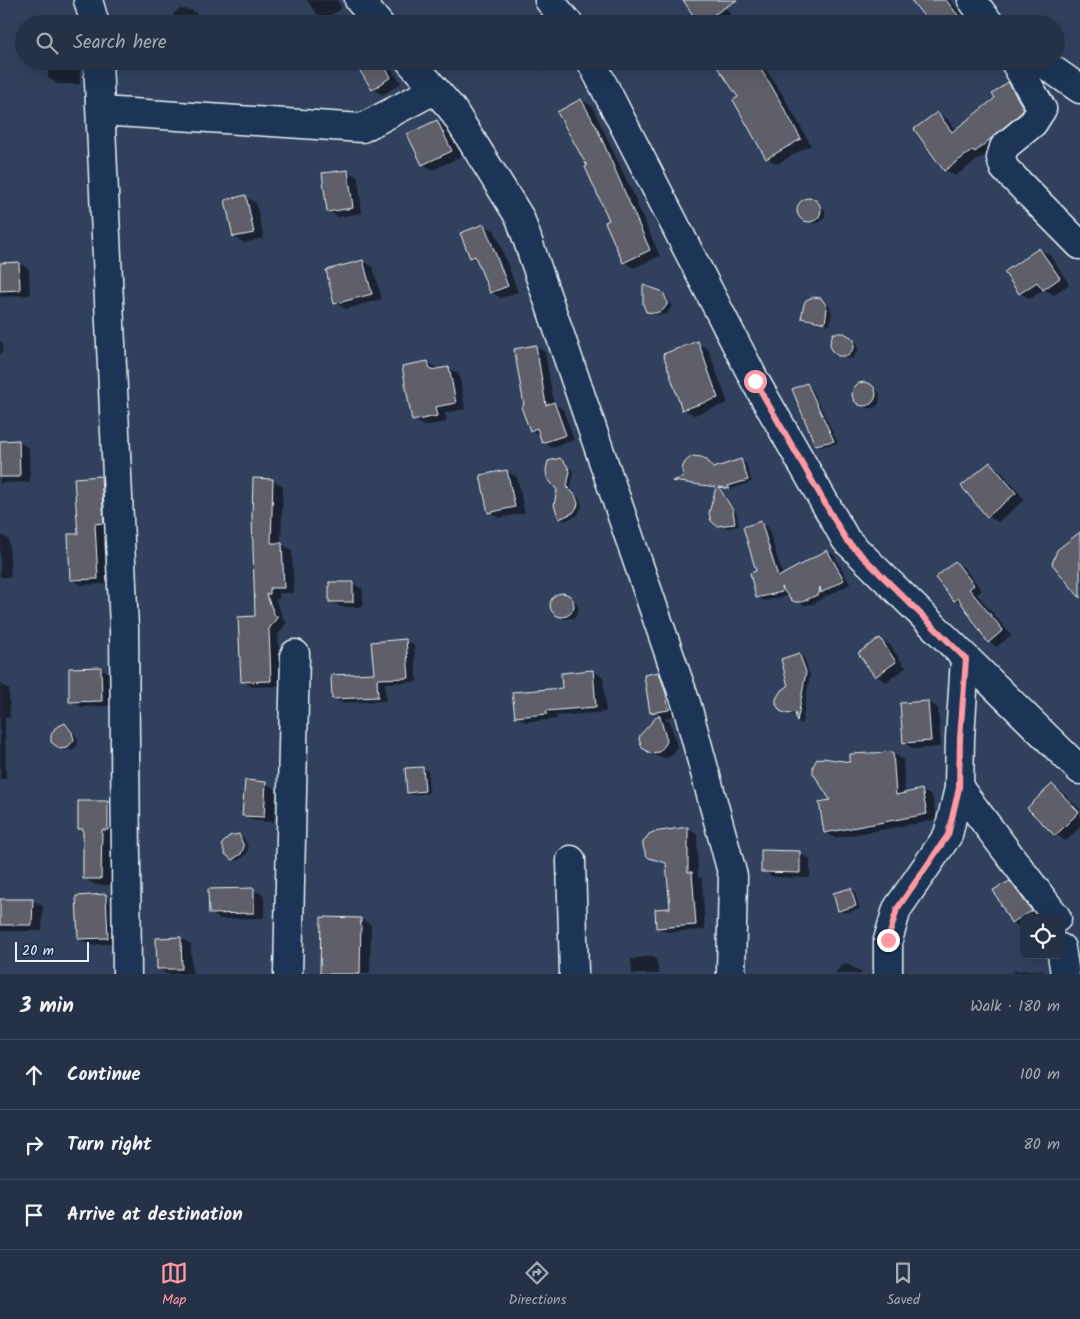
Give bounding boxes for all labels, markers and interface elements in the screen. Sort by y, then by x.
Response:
search box [15,15,1065,70]
text: Search here [73,28,167,58]
icon: search [33,29,61,57]
route start [744,370,767,393]
map controls [1020,914,1065,959]
button: locate [1020,914,1065,959]
route end [877,929,900,952]
scale bar [15,939,89,962]
text: 20 m [22,940,54,962]
text: 3 min [20,990,74,1023]
text: Walk · 180 m [970,994,1060,1019]
text: Continue [67,1060,140,1090]
icon: ahead [20,1061,48,1089]
text: 100 m [1020,1062,1060,1087]
text: Turn right [67,1130,152,1160]
icon: right [20,1131,48,1159]
text: 80 m [1023,1132,1060,1157]
text: Arrive at destination [67,1200,243,1230]
icon: arrive [20,1201,48,1229]
tab: Map [160,1259,188,1311]
tab: Directions [508,1259,566,1311]
tab: Saved [887,1259,920,1311]

